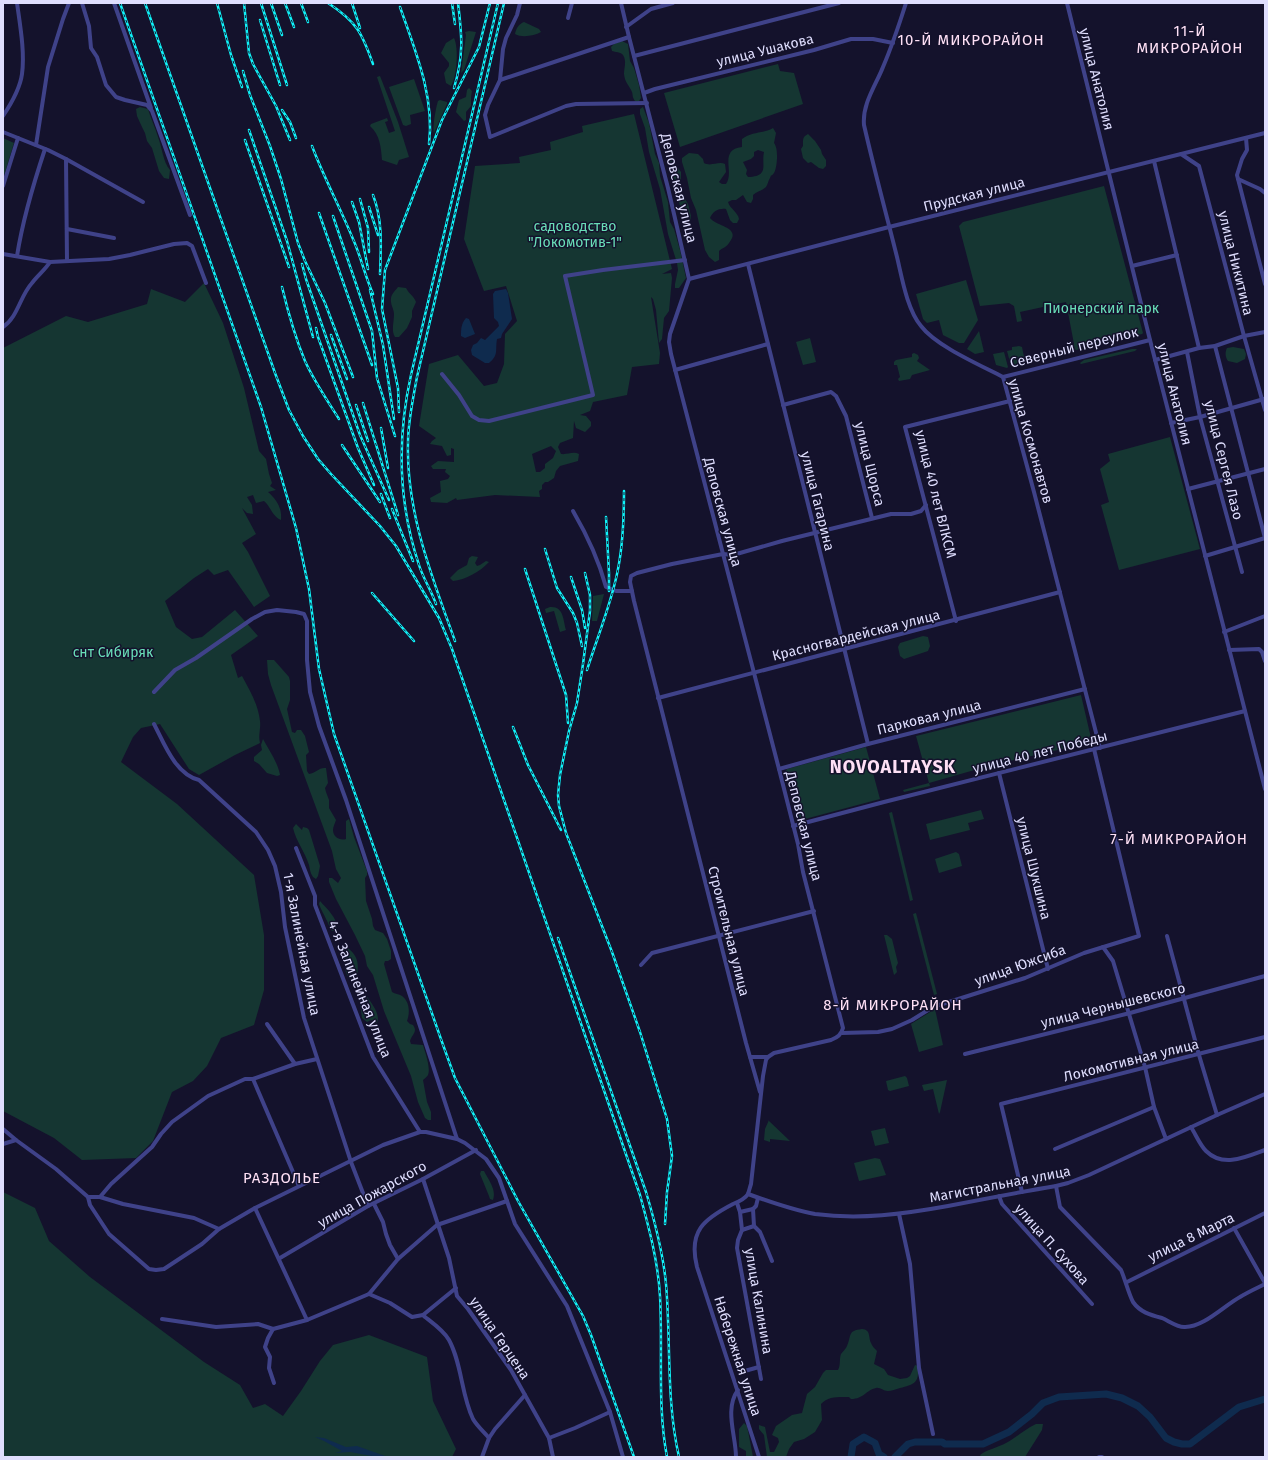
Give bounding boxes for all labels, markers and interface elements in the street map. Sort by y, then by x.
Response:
district label: 11-Й МИКРОРАЙОН [1136,22,1244,57]
street label: улица Анатолия [1076,26,1117,132]
street label: улица Ушакова [715,30,815,71]
district label: 10-Й МИКРОРАЙОН [897,31,1045,49]
street label: Деповская улица [656,131,700,245]
street label: Прудская улица [922,174,1027,215]
street label: улица Никитина [1214,209,1257,317]
park label: садоводство "Локомотив-1" [528,218,622,251]
park label: Пионерский парк [1043,300,1160,317]
street label: Северный переулок [1008,323,1141,372]
street label: улица Анатолия [1154,341,1195,447]
street label: улица Космонавтов [1005,377,1056,505]
street label: улица Сергея Лазо [1200,399,1247,522]
street label: улица Щорса [851,420,888,508]
street label: улица 40 лет ВЛКСМ [911,428,960,560]
street label: улица Гагарина [797,450,838,553]
street label: Деповская улица [700,455,745,569]
street label: Красногвардейская улица [770,606,942,665]
park label: снт Сибиряк [73,644,154,661]
street label: Парковая улица [875,696,983,739]
street label: улица 40 лет Победы [971,727,1109,777]
district label: NOVOALTAYSK [830,756,956,778]
street label: Деповская улица [781,769,825,883]
street label: улица Шукшина [1013,815,1054,921]
district label: 7-Й МИКРОРАЙОН [1110,830,1248,848]
street label: Строительная улица [704,864,753,998]
street label: 1-я Залинейная улица [279,871,324,1017]
street label: 4-я Залинейная улица [324,918,395,1060]
street label: улица Южсиба [972,941,1068,990]
street label: улица Чернышевского [1039,979,1187,1032]
district label: 8-Й МИКРОРАЙОН [823,996,963,1014]
street label: Локомотивная улица [1062,1035,1201,1086]
street label: улица Пожарского [315,1157,430,1231]
street label: Магистральная улица [928,1162,1072,1207]
district label: РАЗДОЛЬЕ [243,1169,321,1187]
street label: улица П. Сухова [1011,1200,1093,1288]
street label: улица 8 Марта [1145,1209,1237,1266]
street label: улица Калинина [741,1247,776,1356]
street label: улица Герцена [466,1294,533,1383]
street label: Набережная улица [710,1294,765,1418]

